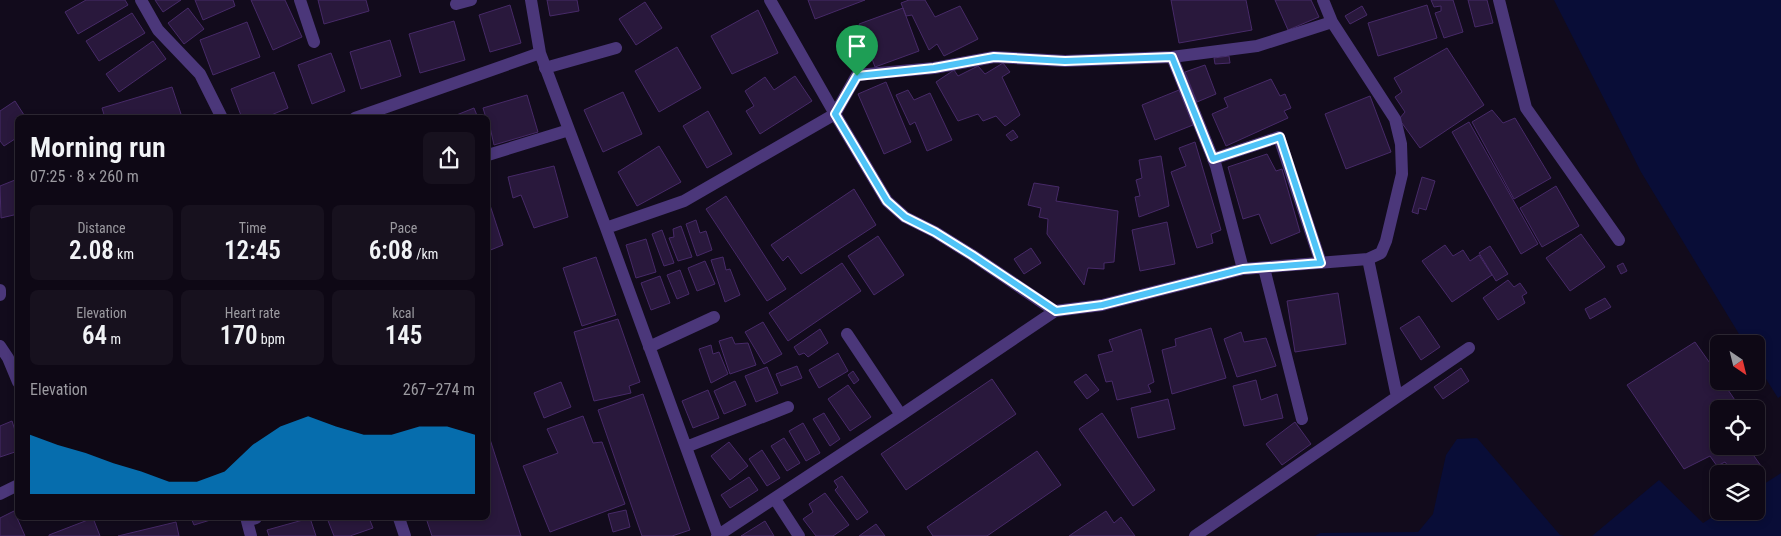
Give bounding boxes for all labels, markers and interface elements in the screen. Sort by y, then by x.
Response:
pin [836,25,878,76]
icon: arrive [843,32,871,60]
text: Morning run [30,131,166,164]
button: share [423,132,475,184]
text: 07:25 · 8 × 260 m [30,167,139,186]
text: Distance [77,220,126,236]
text: Time [239,220,266,236]
text: Pace [390,220,417,236]
text: 2.08 [69,236,114,265]
text: 12:45 [224,236,281,265]
text: 6:08 [369,236,413,265]
text: km [114,246,134,262]
text: /km [413,246,438,262]
text: Elevation [76,305,127,321]
text: Heart rate [225,305,280,321]
text: kcal [392,305,415,321]
text: 64 [82,321,107,350]
text: 170 [220,321,258,350]
text: 145 [385,321,422,350]
text: m [107,331,121,347]
text: bpm [258,331,285,347]
north arrow [1710,335,1765,390]
map controls [1710,335,1765,520]
text: Elevation [30,380,88,399]
text: 267–274 m [403,380,475,399]
button: locate [1710,400,1765,455]
button: layers [1710,465,1765,520]

